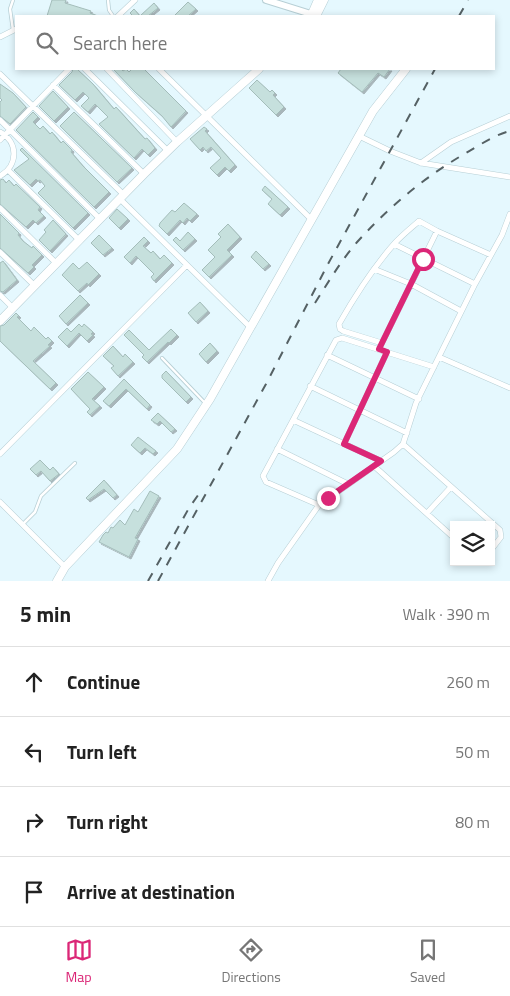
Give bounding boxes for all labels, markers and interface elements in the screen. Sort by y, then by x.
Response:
search box [15,15,495,70]
text: Search here [73,28,167,57]
icon: search [33,29,61,57]
route start [412,248,435,271]
route end [317,487,340,510]
map controls [450,521,495,566]
button: layers [450,521,495,566]
text: 5 min [20,598,71,630]
text: Walk · 390 m [402,602,490,626]
text: Continue [67,667,140,696]
icon: ahead [20,668,48,696]
text: 260 m [446,670,490,694]
text: Turn left [67,737,137,766]
icon: left [20,738,48,766]
text: 50 m [455,740,490,764]
text: Turn right [67,807,148,836]
icon: right [20,808,48,836]
text: 80 m [455,810,490,834]
text: Arrive at destination [67,877,235,906]
icon: arrive [20,878,48,906]
tab: Map [65,936,93,987]
tab: Directions [222,936,281,987]
tab: Saved [410,936,446,987]

